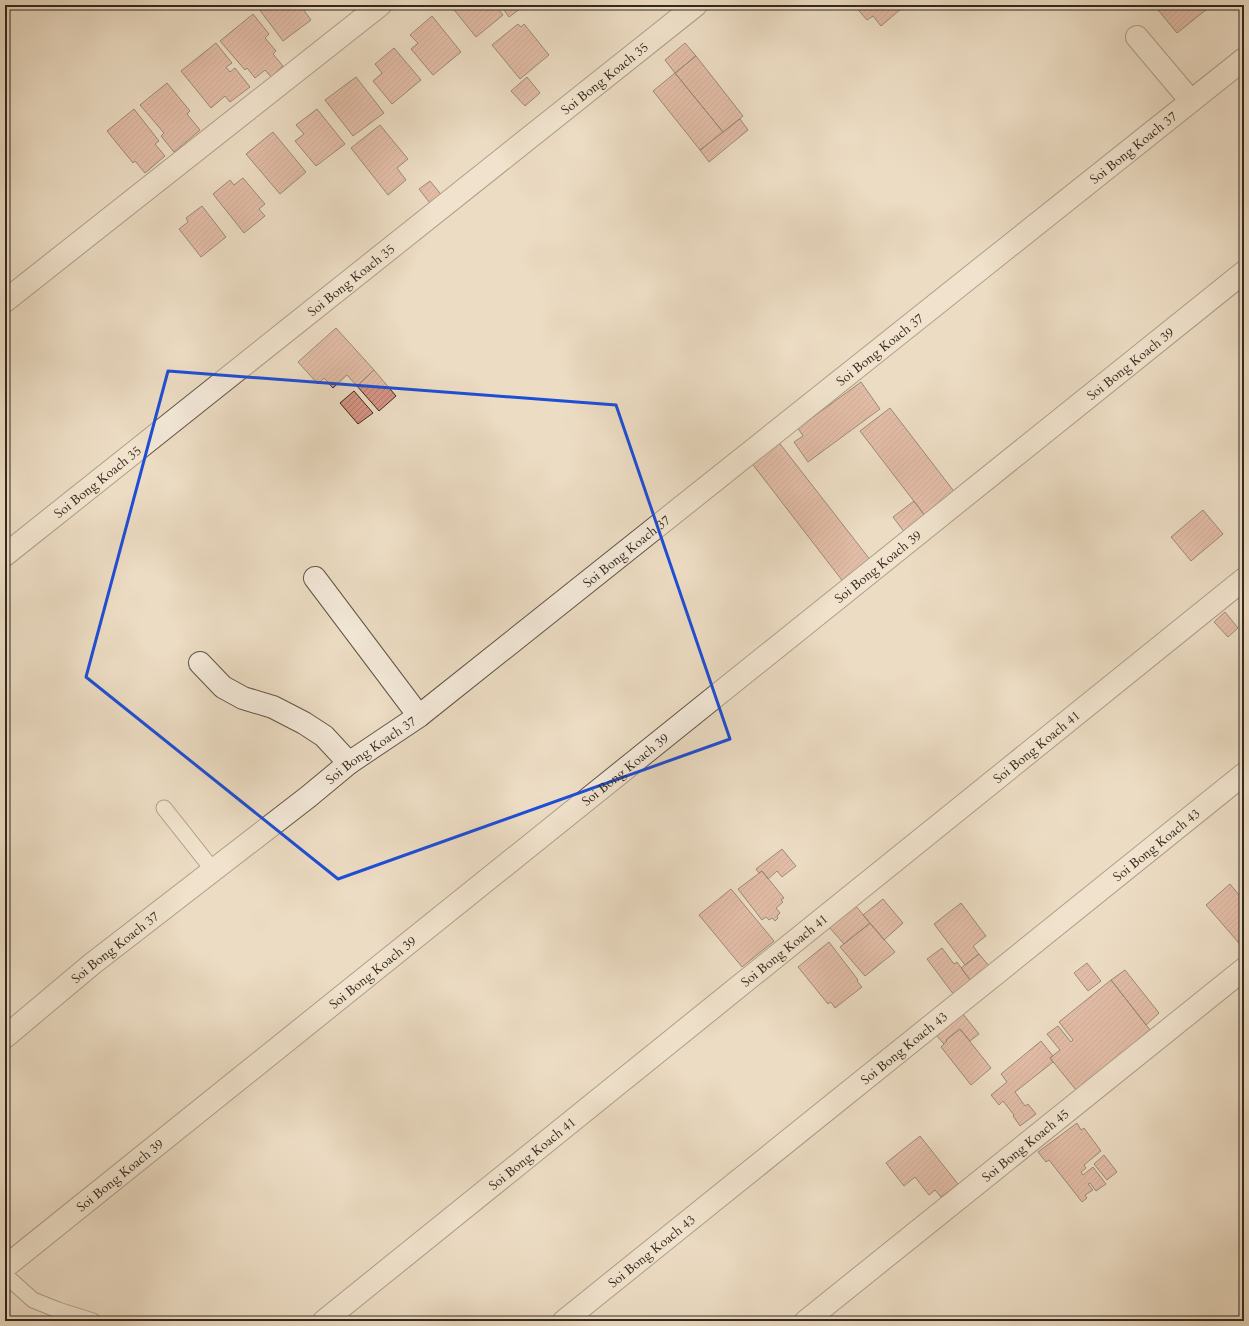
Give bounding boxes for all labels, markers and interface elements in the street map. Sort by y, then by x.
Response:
street label: Soi Bong Koach 35 [557,38,652,119]
street label: Soi Bong Koach 37 [1086,108,1181,189]
street label: Soi Bong Koach 35 [304,240,399,321]
street label: Soi Bong Koach 37 [833,309,928,390]
street label: Soi Bong Koach 39 [1083,324,1178,405]
street label: Soi Bong Koach 35 [50,442,145,523]
street label: Soi Bong Koach 37 [579,511,675,592]
street label: Soi Bong Koach 39 [831,526,926,608]
street label: Soi Bong Koach 41 [990,707,1084,788]
street label: Soi Bong Koach 37 [322,712,420,789]
street label: Soi Bong Koach 39 [578,729,673,811]
street label: Soi Bong Koach 43 [1109,805,1204,886]
street label: Soi Bong Koach 37 [68,907,163,988]
street label: Soi Bong Koach 41 [737,910,832,991]
street label: Soi Bong Koach 39 [326,932,420,1013]
street label: Soi Bong Koach 43 [857,1008,952,1089]
street label: Soi Bong Koach 45 [978,1105,1073,1186]
street label: Soi Bong Koach 41 [485,1114,580,1195]
street label: Soi Bong Koach 39 [73,1135,168,1216]
street label: Soi Bong Koach 43 [605,1211,699,1292]

